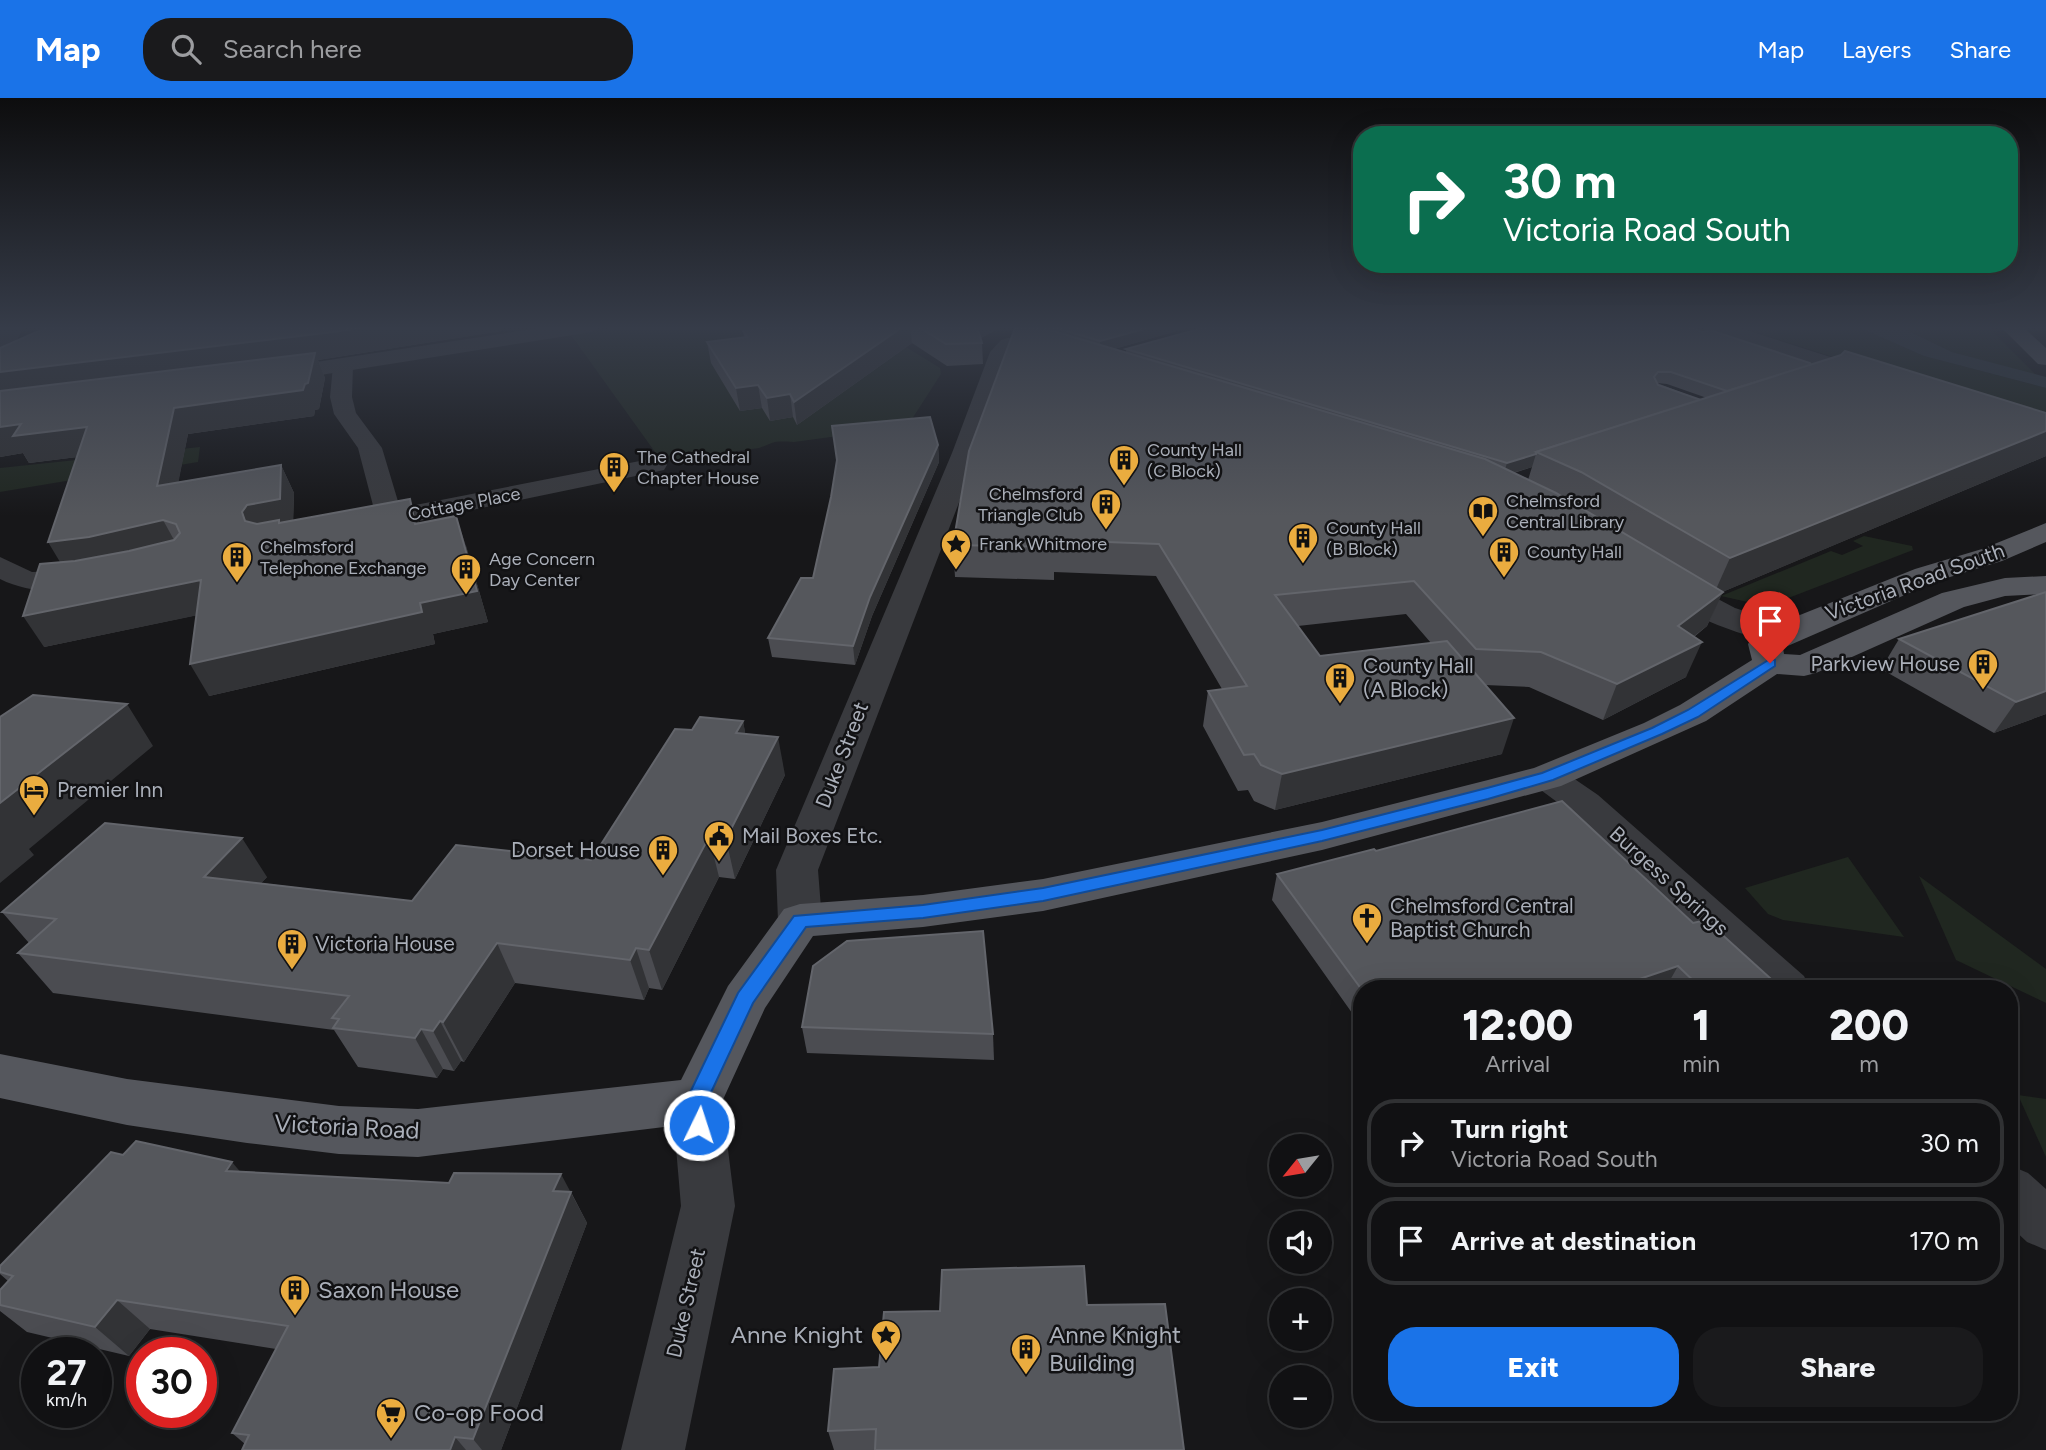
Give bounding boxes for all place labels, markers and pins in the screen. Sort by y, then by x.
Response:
place label: County Hall (C Block) [1147,439,1242,482]
building icon: County Hall (C Block) [1107,443,1141,487]
place label: The Cathedral Chapter House [637,446,759,489]
building icon: The Cathedral Chapter House [597,450,631,494]
place label: Chelmsford Triangle Club [978,483,1083,526]
building icon: Chelmsford Triangle Club [1089,487,1123,531]
place label: Chelmsford Central Library [1506,490,1625,533]
library icon: Chelmsford Central Library [1466,494,1500,538]
place label: County Hall (B Block) [1326,517,1421,560]
building icon: County Hall (B Block) [1286,521,1320,565]
place icon: Frank Whitmore [939,527,973,571]
place label: Frank Whitmore [979,533,1107,555]
building icon: County Hall [1487,535,1521,579]
place label: Chelmsford Telephone Exchange [260,536,427,579]
building icon: Chelmsford Telephone Exchange [220,540,254,584]
place label: County Hall [1527,541,1622,563]
place label: Age Concern Day Center [489,548,595,591]
building icon: Age Concern Day Center [449,552,483,596]
pin [1740,591,1800,663]
building icon: Parkview House [1966,647,2000,691]
place label: Parkview House [1811,651,1960,676]
place label: County Hall (A Block) [1363,653,1474,702]
building icon: County Hall (A Block) [1323,661,1357,705]
hotel icon: Premier Inn [17,773,51,817]
place label: Premier Inn [57,777,163,802]
public building icon: Mail Boxes Etc. [702,819,736,863]
place label: Mail Boxes Etc. [742,823,882,848]
building icon: Dorset House [646,833,680,877]
place label: Dorset House [511,837,640,862]
place label: Chelmsford Central Baptist Church [1390,893,1574,942]
church icon: Chelmsford Central Baptist Church [1350,901,1384,945]
building icon: Victoria House [275,927,309,971]
place label: Victoria House [315,931,455,956]
building icon: Saxon House [278,1273,312,1317]
place label: Saxon House [318,1275,459,1304]
place icon: Anne Knight [869,1318,903,1362]
place label: Anne Knight [731,1320,863,1349]
place label: Anne Knight Building [1049,1320,1181,1377]
building icon: Anne Knight Building [1009,1332,1043,1376]
supermarket icon: Co-op Food [374,1396,408,1440]
place label: Co-op Food [414,1398,544,1427]

